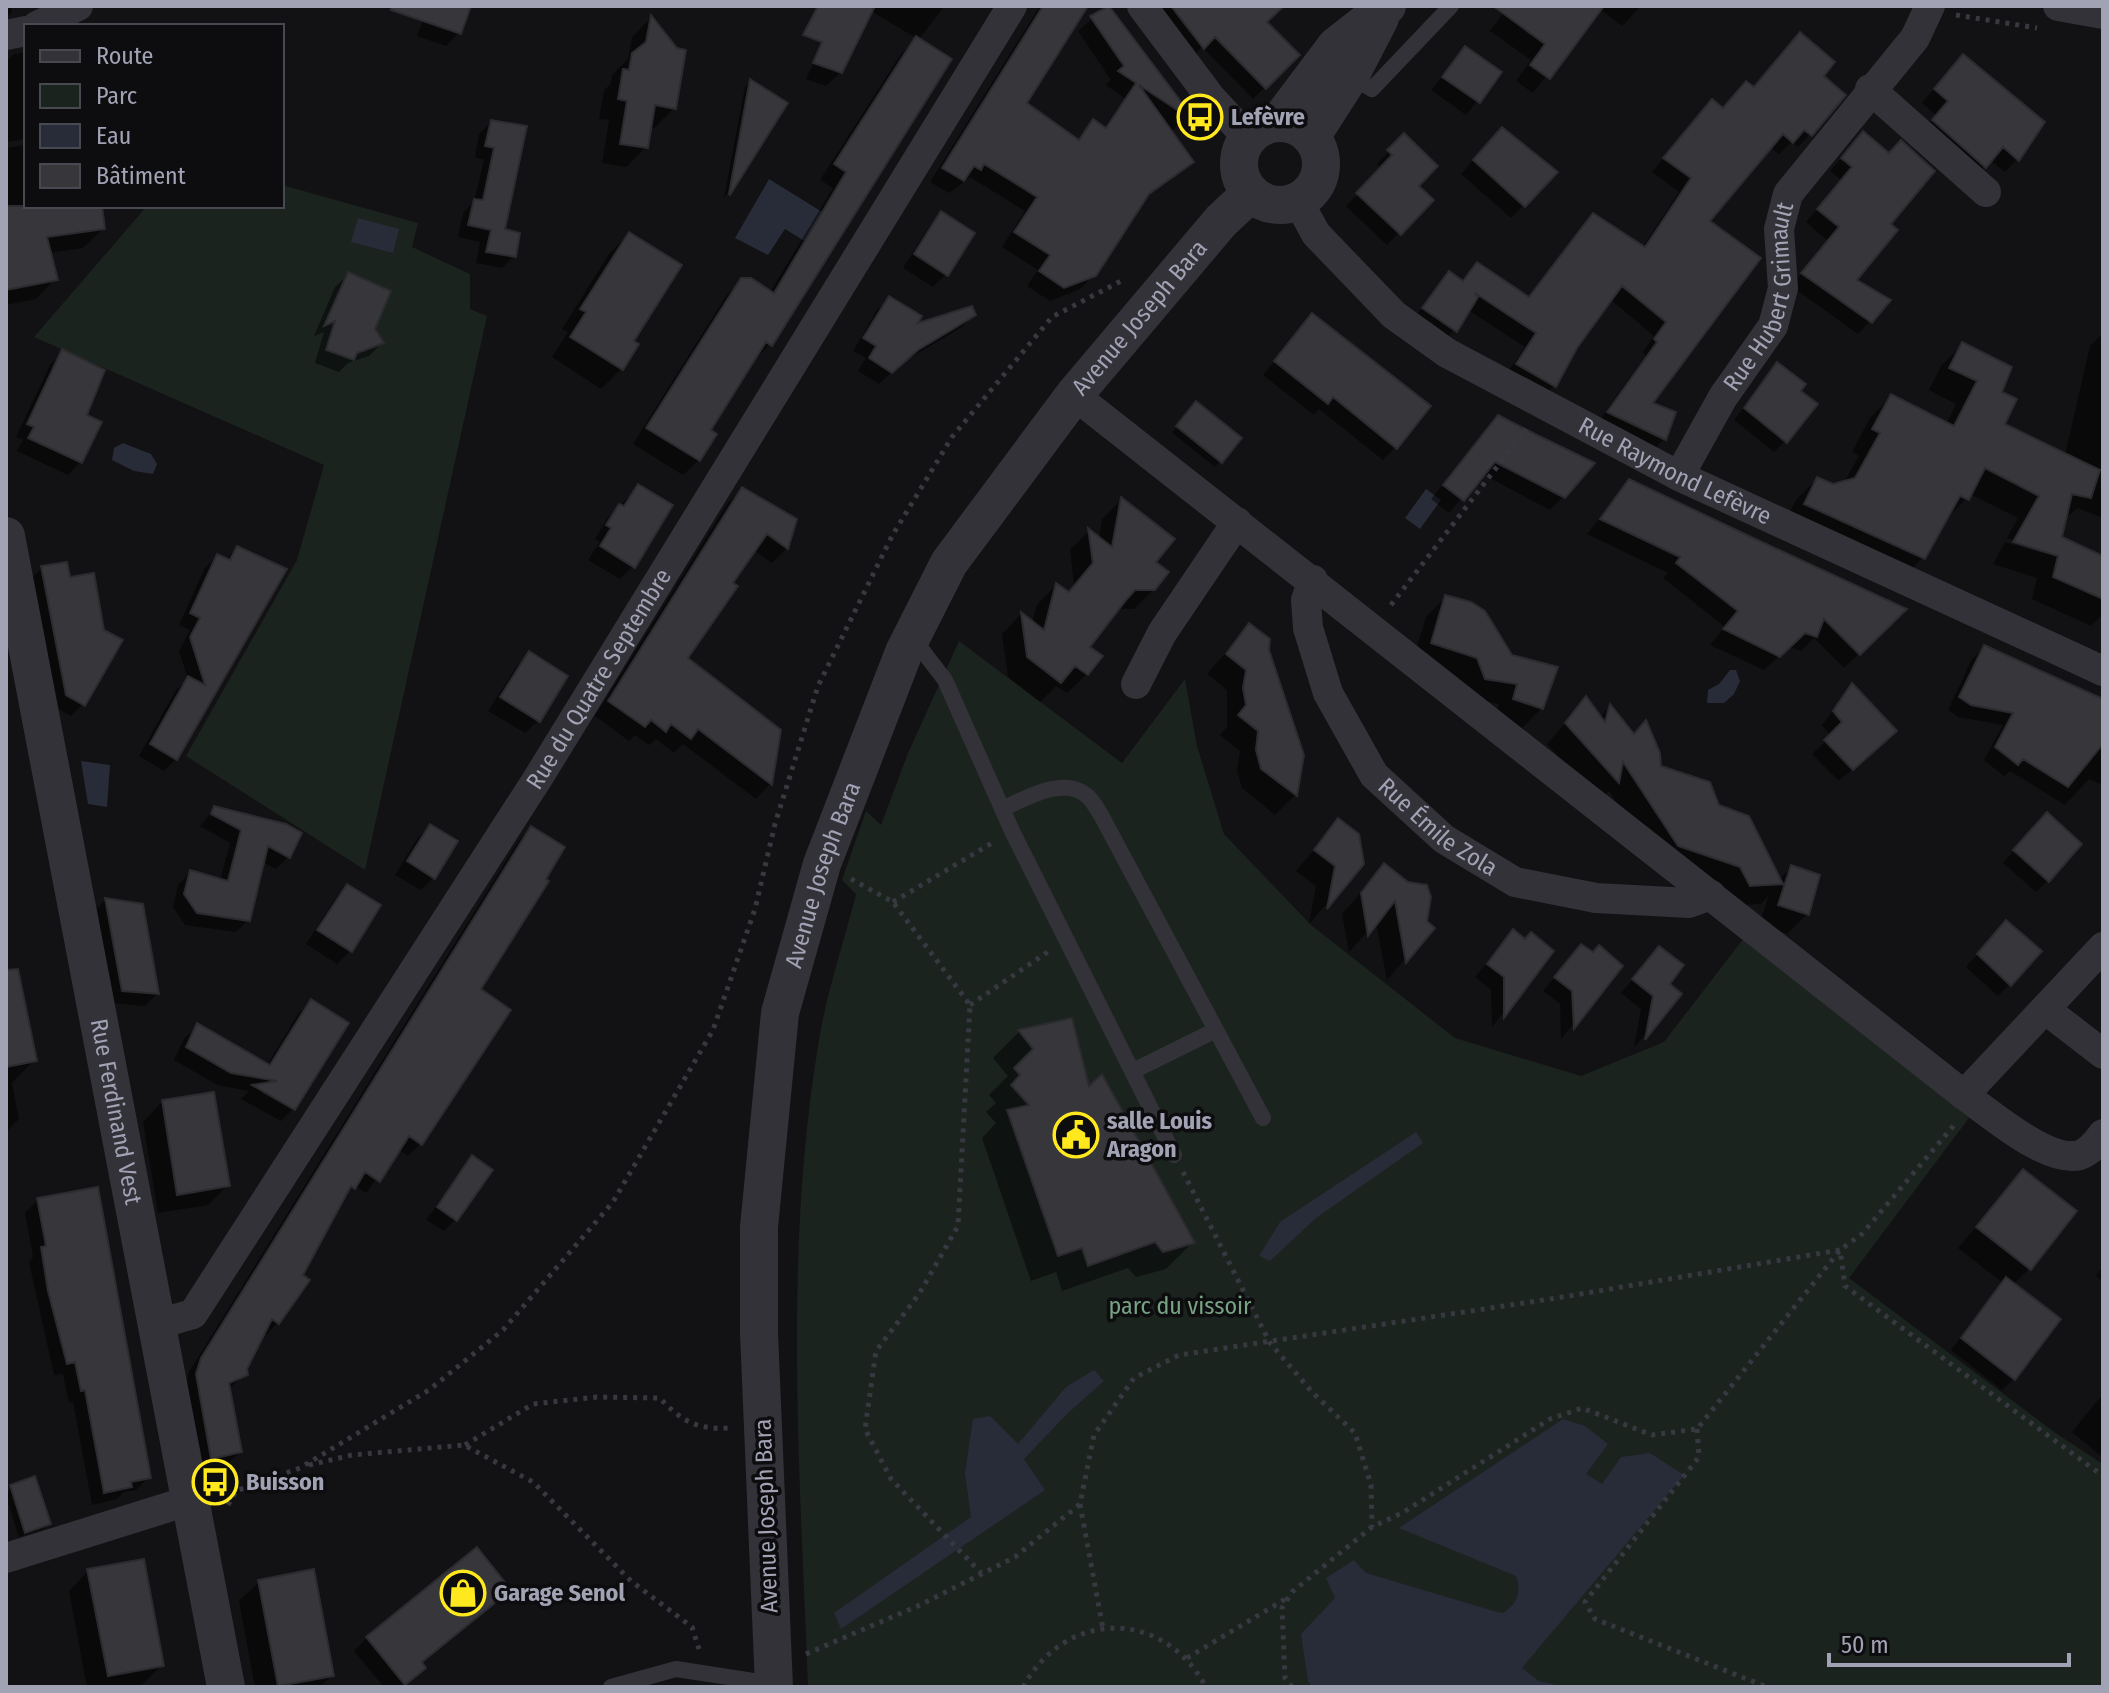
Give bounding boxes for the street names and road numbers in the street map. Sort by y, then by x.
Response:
street label: Rue Hubert Grimault [1718,199,1799,396]
street label: Avenue Joseph Bara [1066,234,1213,401]
street label: Rue Raymond Lefèvre [1574,411,1776,530]
street label: Rue du Quatre Septembre [521,564,677,794]
street label: Rue Émile Zola [1373,772,1502,882]
street label: Avenue Joseph Bara [779,778,866,971]
street label: Rue Ferdinand Vest [85,1016,147,1207]
street label: Avenue Joseph Bara [749,1418,783,1614]

